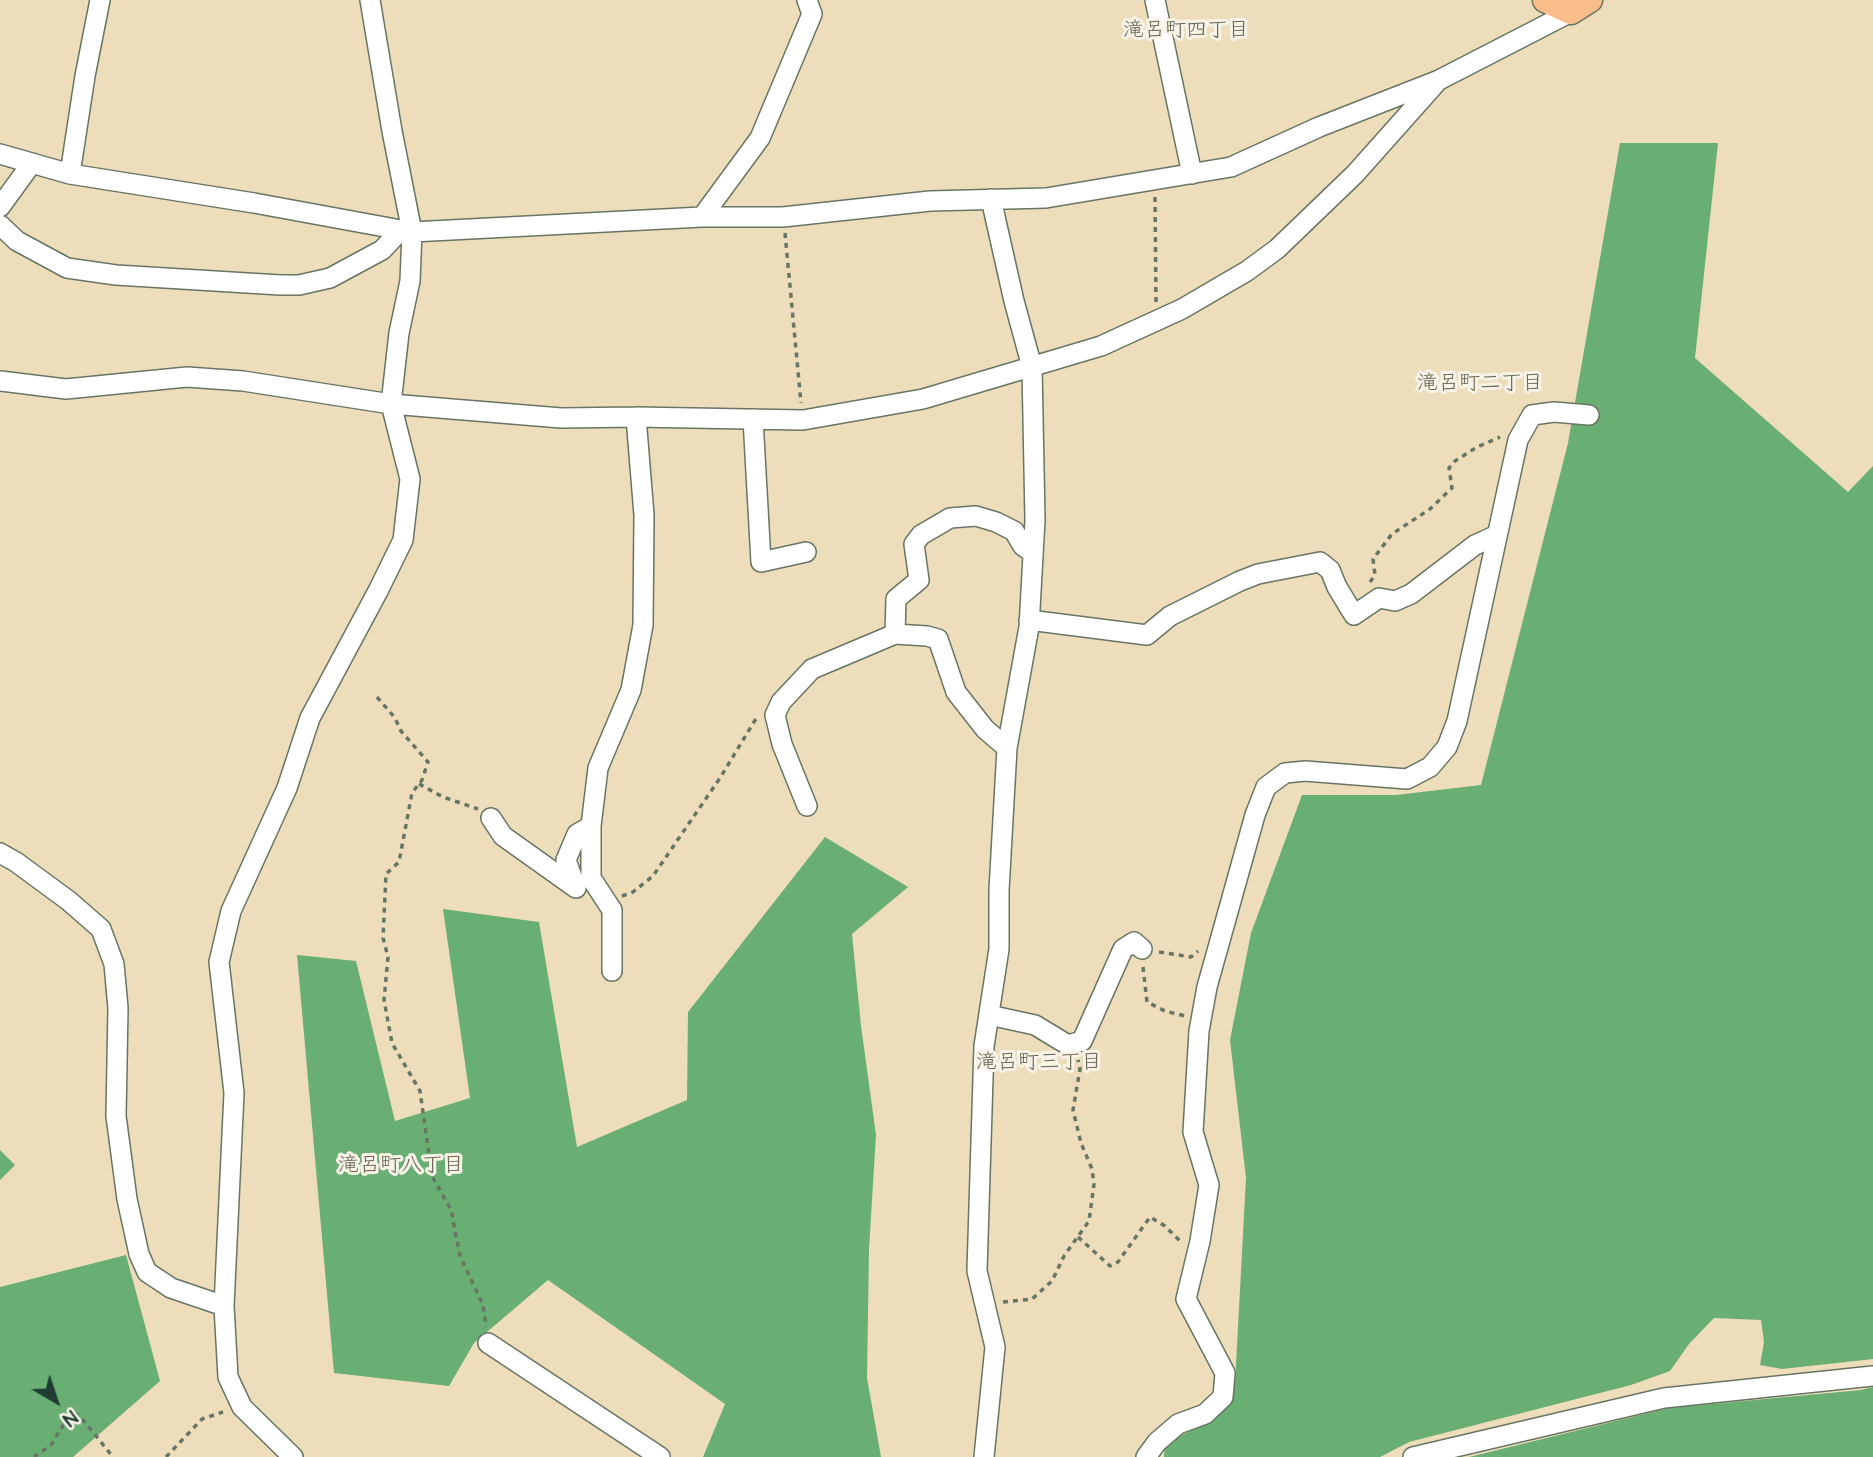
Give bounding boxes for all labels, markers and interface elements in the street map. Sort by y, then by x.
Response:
district label: 滝呂町四丁目 [1123,19,1249,45]
district label: 滝呂町二丁目 [1417,372,1543,398]
district label: 滝呂町三丁目 [976,1051,1102,1077]
district label: 滝呂町八丁目 [338,1154,464,1180]
north arrow [21,1366,91,1436]
text: N [56,1403,83,1432]

